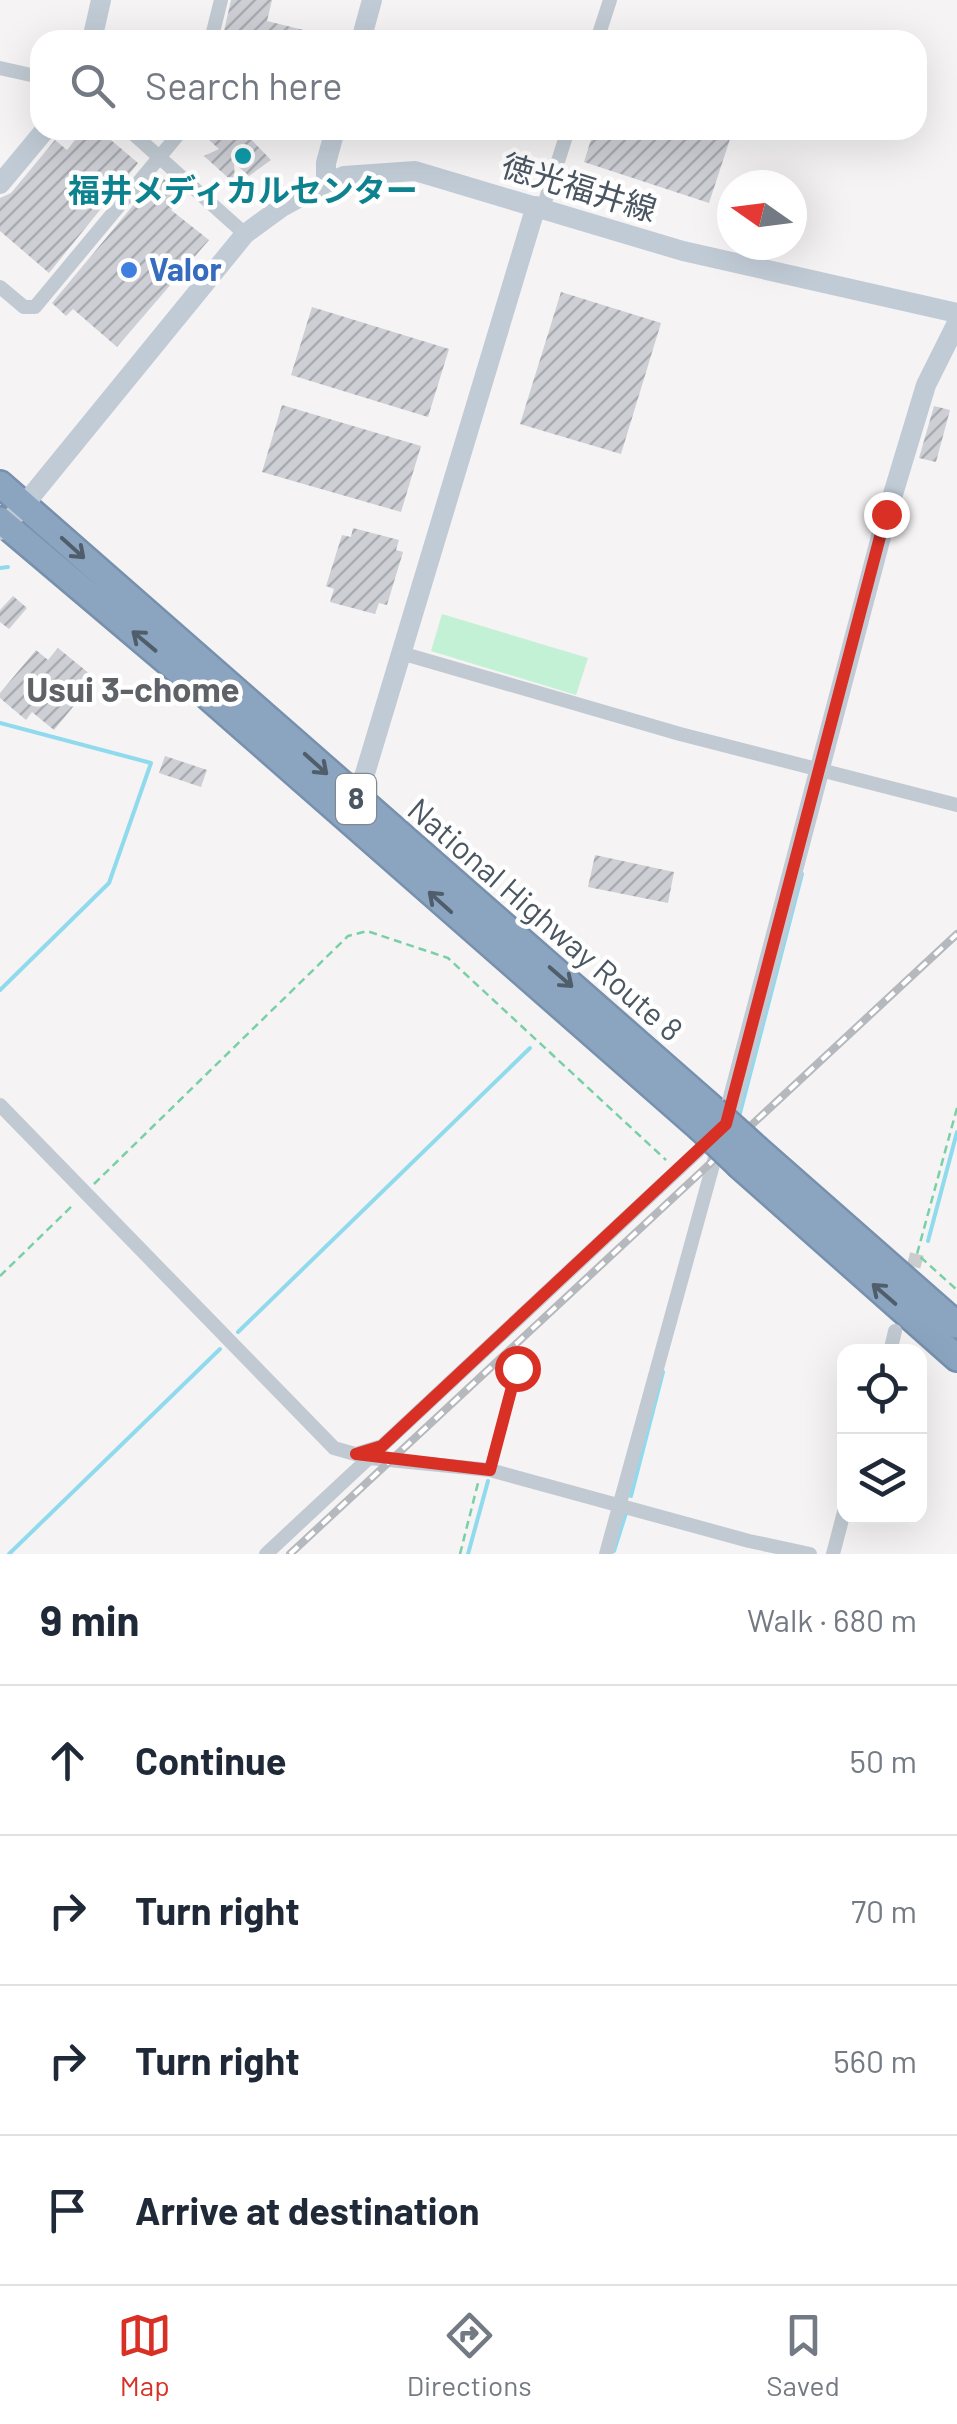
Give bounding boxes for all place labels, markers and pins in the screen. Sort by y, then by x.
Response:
marker: 福井メディカルセンター [232,145,254,167]
place label: 福井メディカルセンター [68,170,418,208]
place label: Valor [149,249,222,287]
marker: Valor [118,259,140,281]

